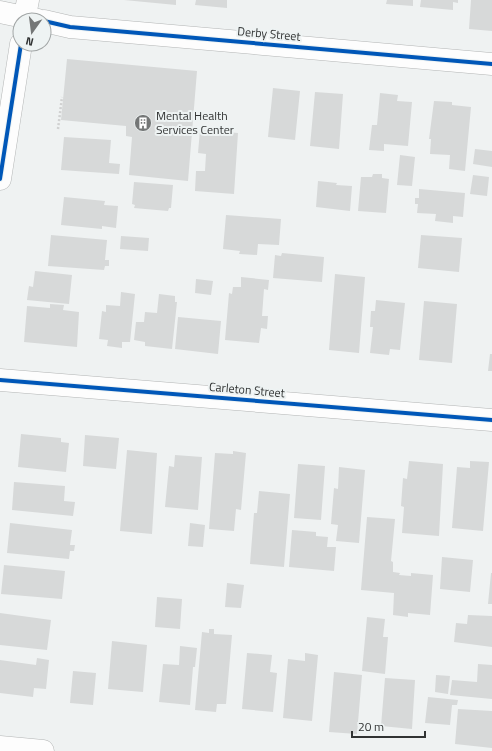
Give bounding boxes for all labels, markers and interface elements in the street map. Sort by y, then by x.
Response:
north arrow [12,12,52,52]
street label: Derby Street [237,21,302,46]
text: N [24,33,35,50]
place label: Mental Health Services Center [156,106,234,139]
building icon: Mental Health Services Center [133,113,153,133]
street label: Carleton Street [208,377,287,402]
scale bar [352,713,425,739]
text: 20 m [358,717,384,736]

